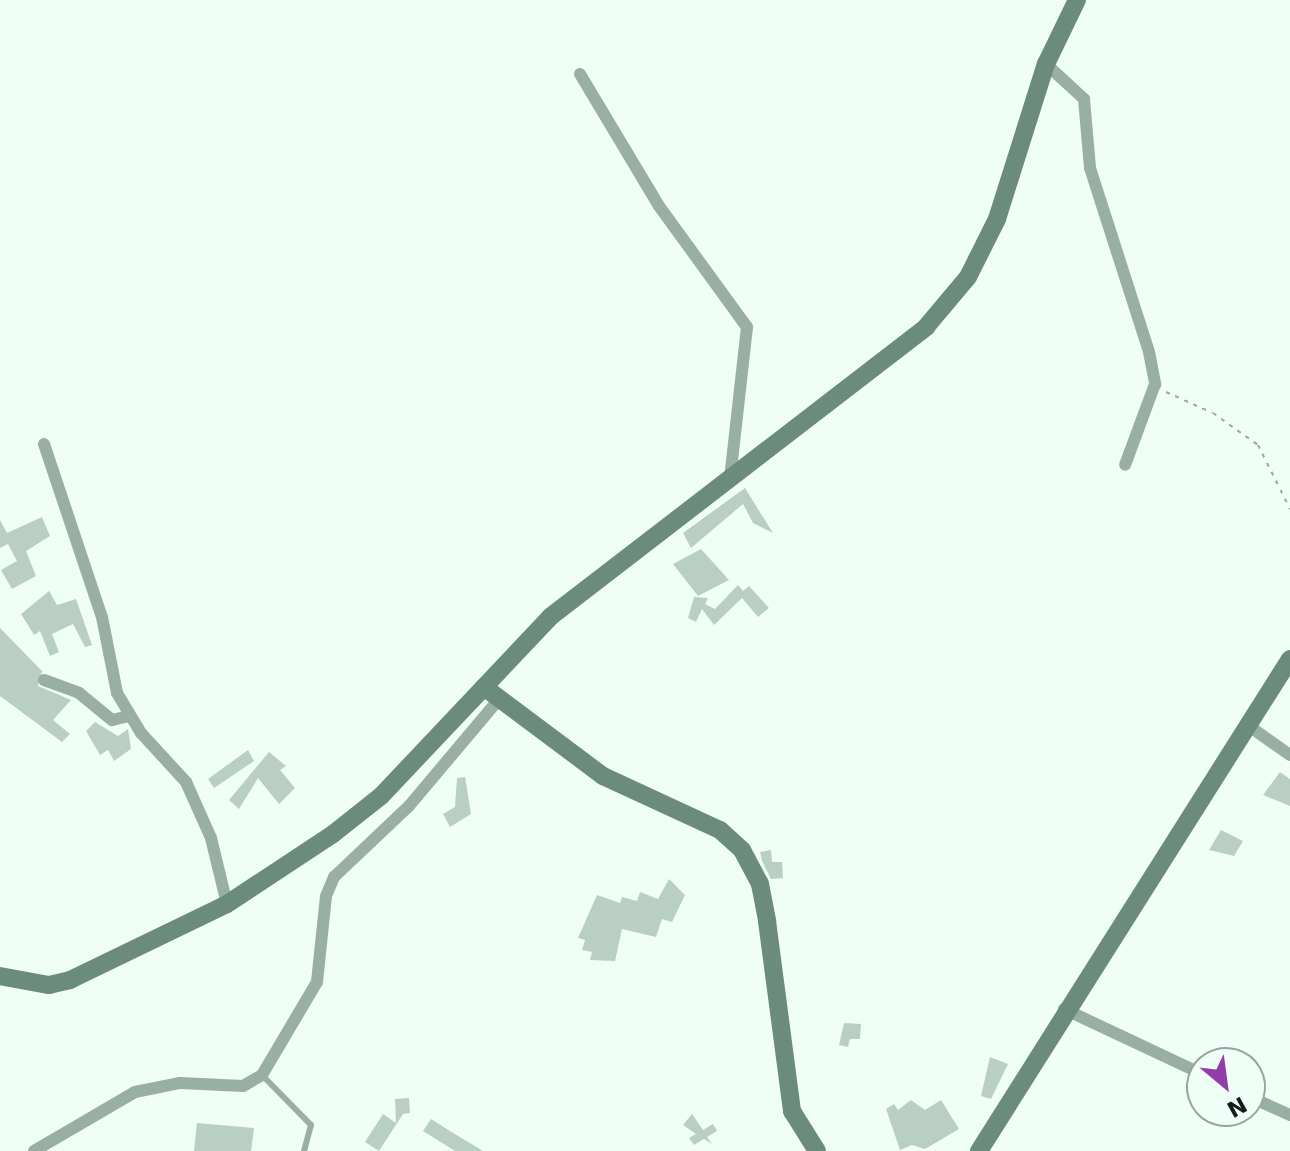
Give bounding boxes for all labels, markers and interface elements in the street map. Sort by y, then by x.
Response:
north arrow [1186,1047,1266,1127]
text: N [1223,1091,1251,1122]

